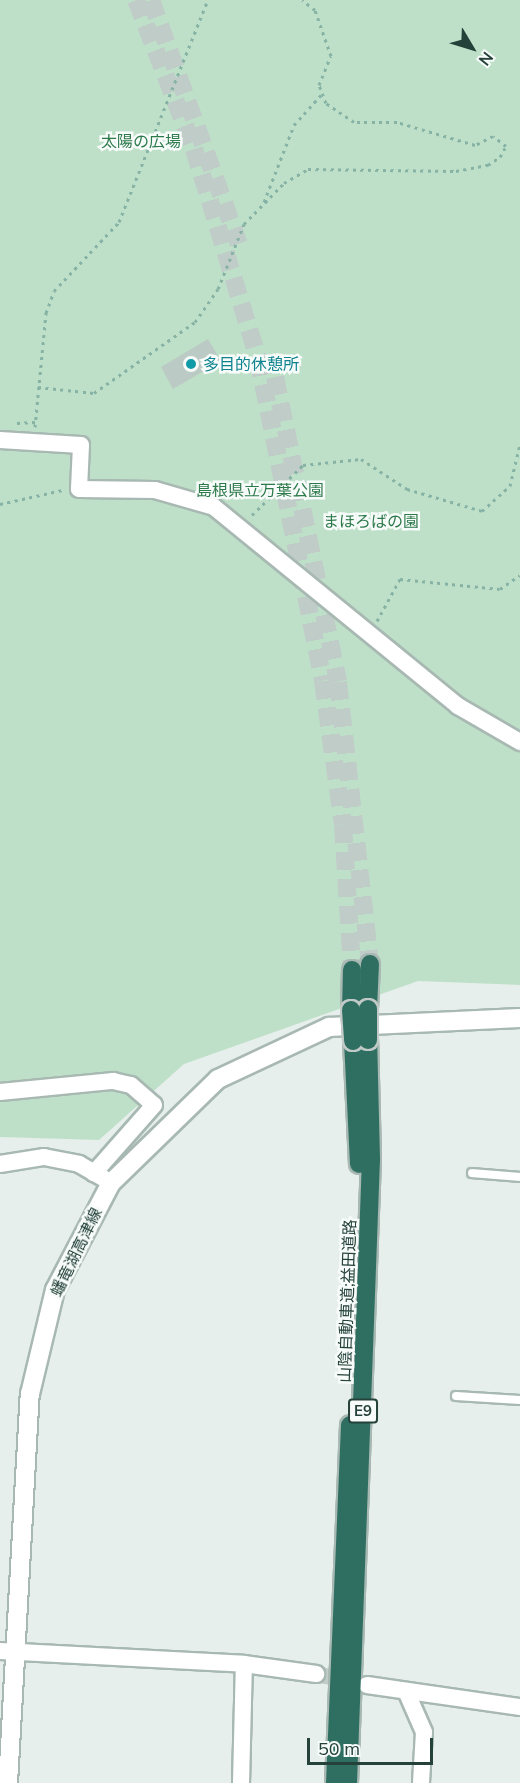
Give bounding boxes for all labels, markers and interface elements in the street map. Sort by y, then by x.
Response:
north arrow [442,18,502,78]
text: N [475,48,498,70]
park label: 太陽の広場 [101,131,181,151]
place label: 多目的休憩所 [203,354,299,374]
marker: 多目的休憩所 [184,357,198,371]
park label: 島根県立万葉公園 [196,480,324,500]
park label: まほろばの園 [323,511,419,531]
street label: 蟠竜湖高津線 [46,1205,106,1299]
street label: 山陰自動車道;益田道路 [335,1219,359,1383]
road number: E9 [348,1399,378,1423]
scale bar [310,1726,436,1764]
text: 50 m [318,1737,360,1760]

